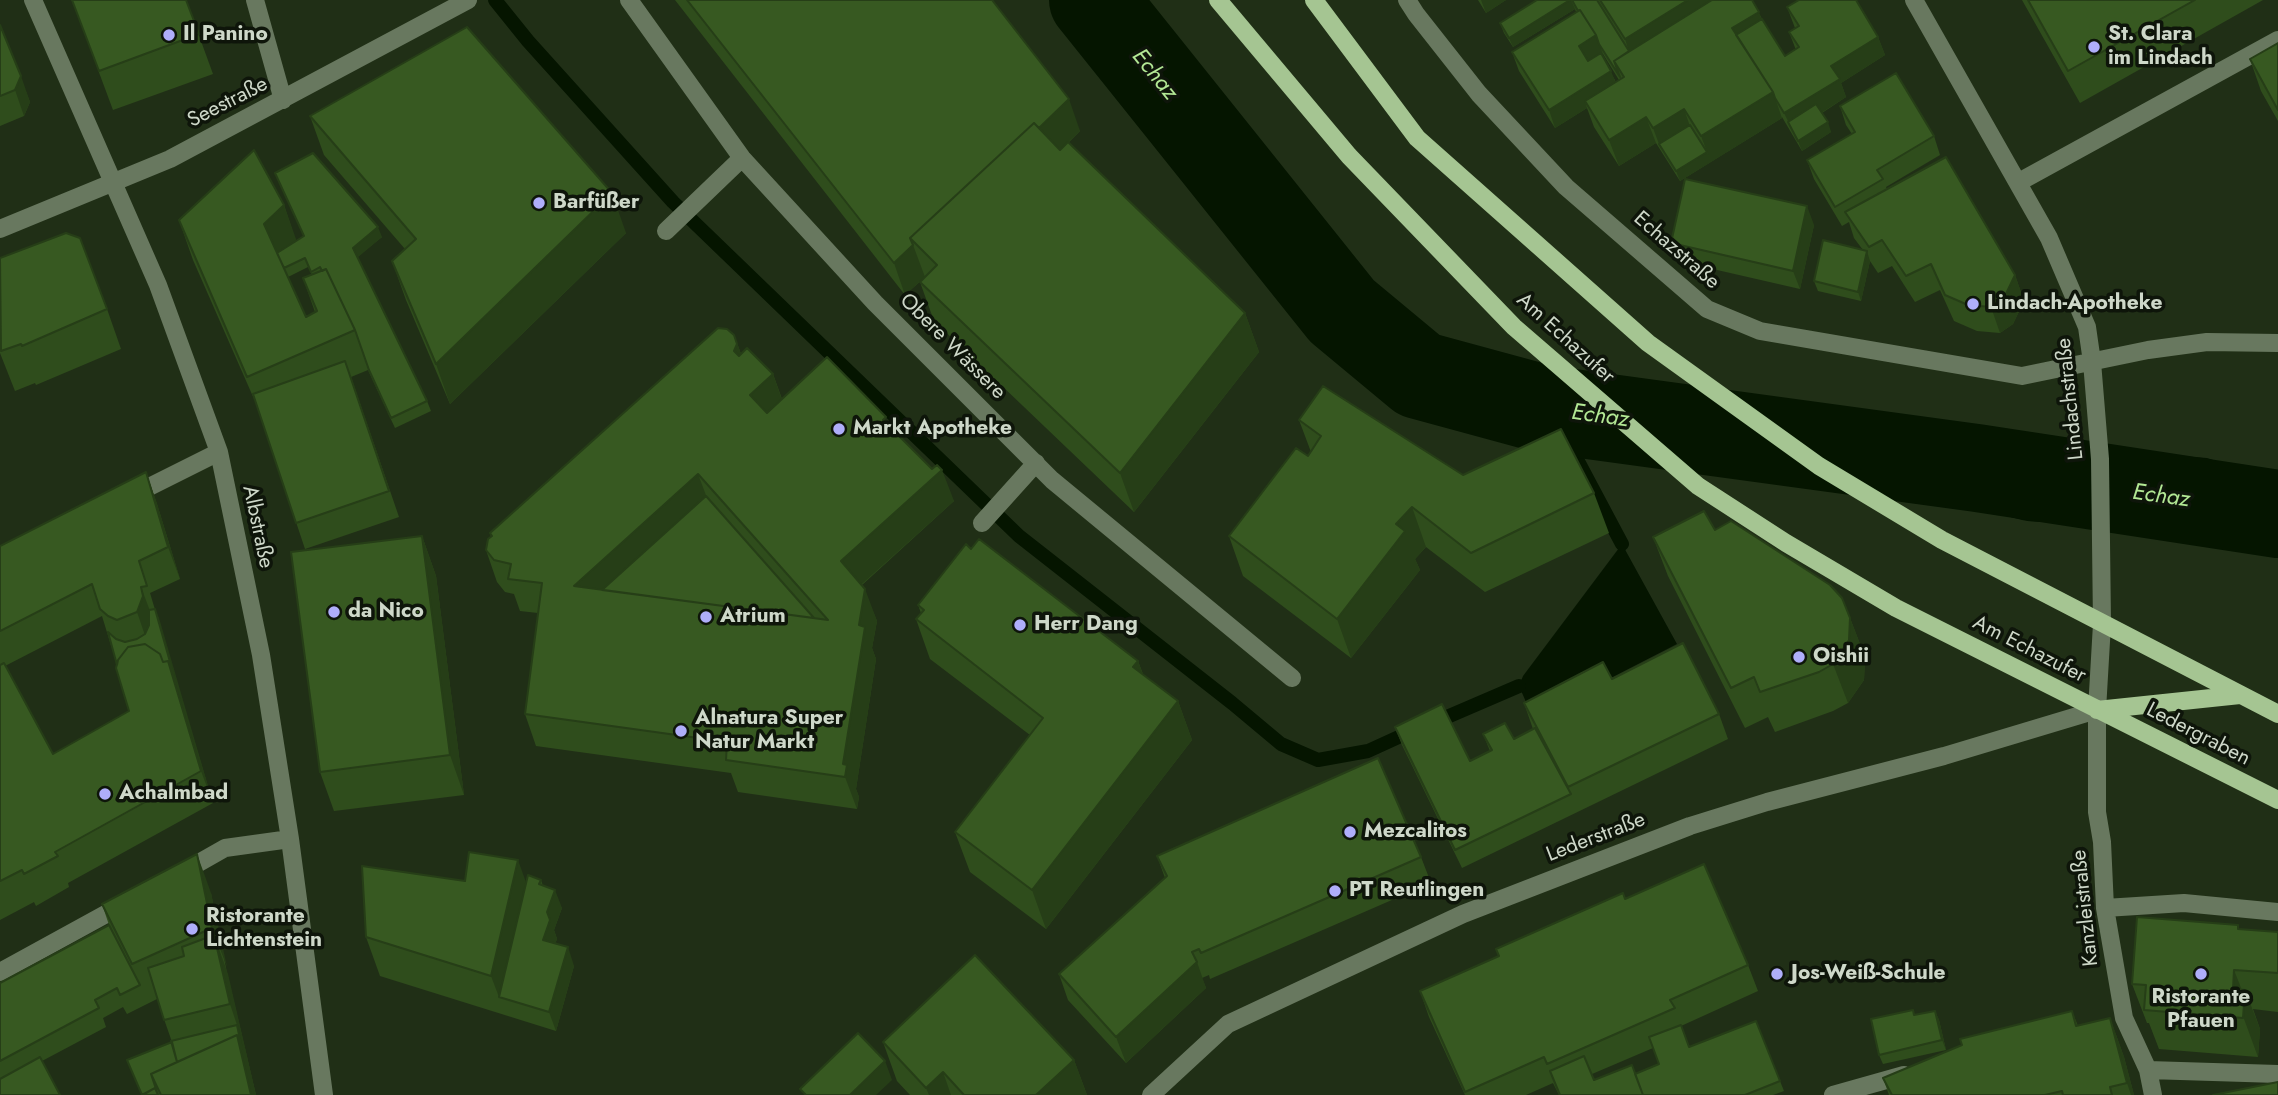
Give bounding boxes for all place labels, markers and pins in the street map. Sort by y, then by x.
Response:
place label: Il Panino [183,22,268,48]
place label: St. Clara im Lindach [2108,22,2213,72]
marker: Il Panino [161,27,177,43]
marker: St. Clara im Lindach [2086,39,2102,55]
place label: Barfüßer [553,190,640,216]
marker: Barfüßer [531,195,547,211]
place label: Lindach-Apotheke [1987,291,2162,317]
marker: Lindach-Apotheke [1965,296,1981,312]
place label: Markt Apotheke [853,416,1012,442]
marker: Markt Apotheke [831,421,847,437]
place label: da Nico [348,599,424,625]
marker: da Nico [326,604,342,620]
place label: Atrium [720,604,786,630]
marker: Atrium [698,609,714,625]
place label: Herr Dang [1034,612,1138,638]
marker: Herr Dang [1012,617,1028,633]
place label: Oishii [1813,644,1869,670]
marker: Oishii [1791,649,1807,665]
place label: Alnatura Super Natur Markt [695,706,843,756]
marker: Alnatura Super Natur Markt [673,723,689,739]
place label: Achalmbad [119,781,228,807]
marker: Achalmbad [97,786,113,802]
place label: Mezcalitos [1364,819,1467,845]
marker: Mezcalitos [1342,824,1358,840]
place label: PT Reutlingen [1349,878,1484,904]
marker: PT Reutlingen [1327,883,1343,899]
place label: Ristorante Lichtenstein [206,904,322,954]
marker: Ristorante Lichtenstein [184,921,200,937]
place label: Jos-Weiß-Schule [1791,961,1946,987]
marker: Jos-Weiß-Schule [1769,966,1785,982]
marker: Ristorante Pfauen [2193,966,2209,982]
place label: Ristorante Pfauen [2152,985,2250,1035]

